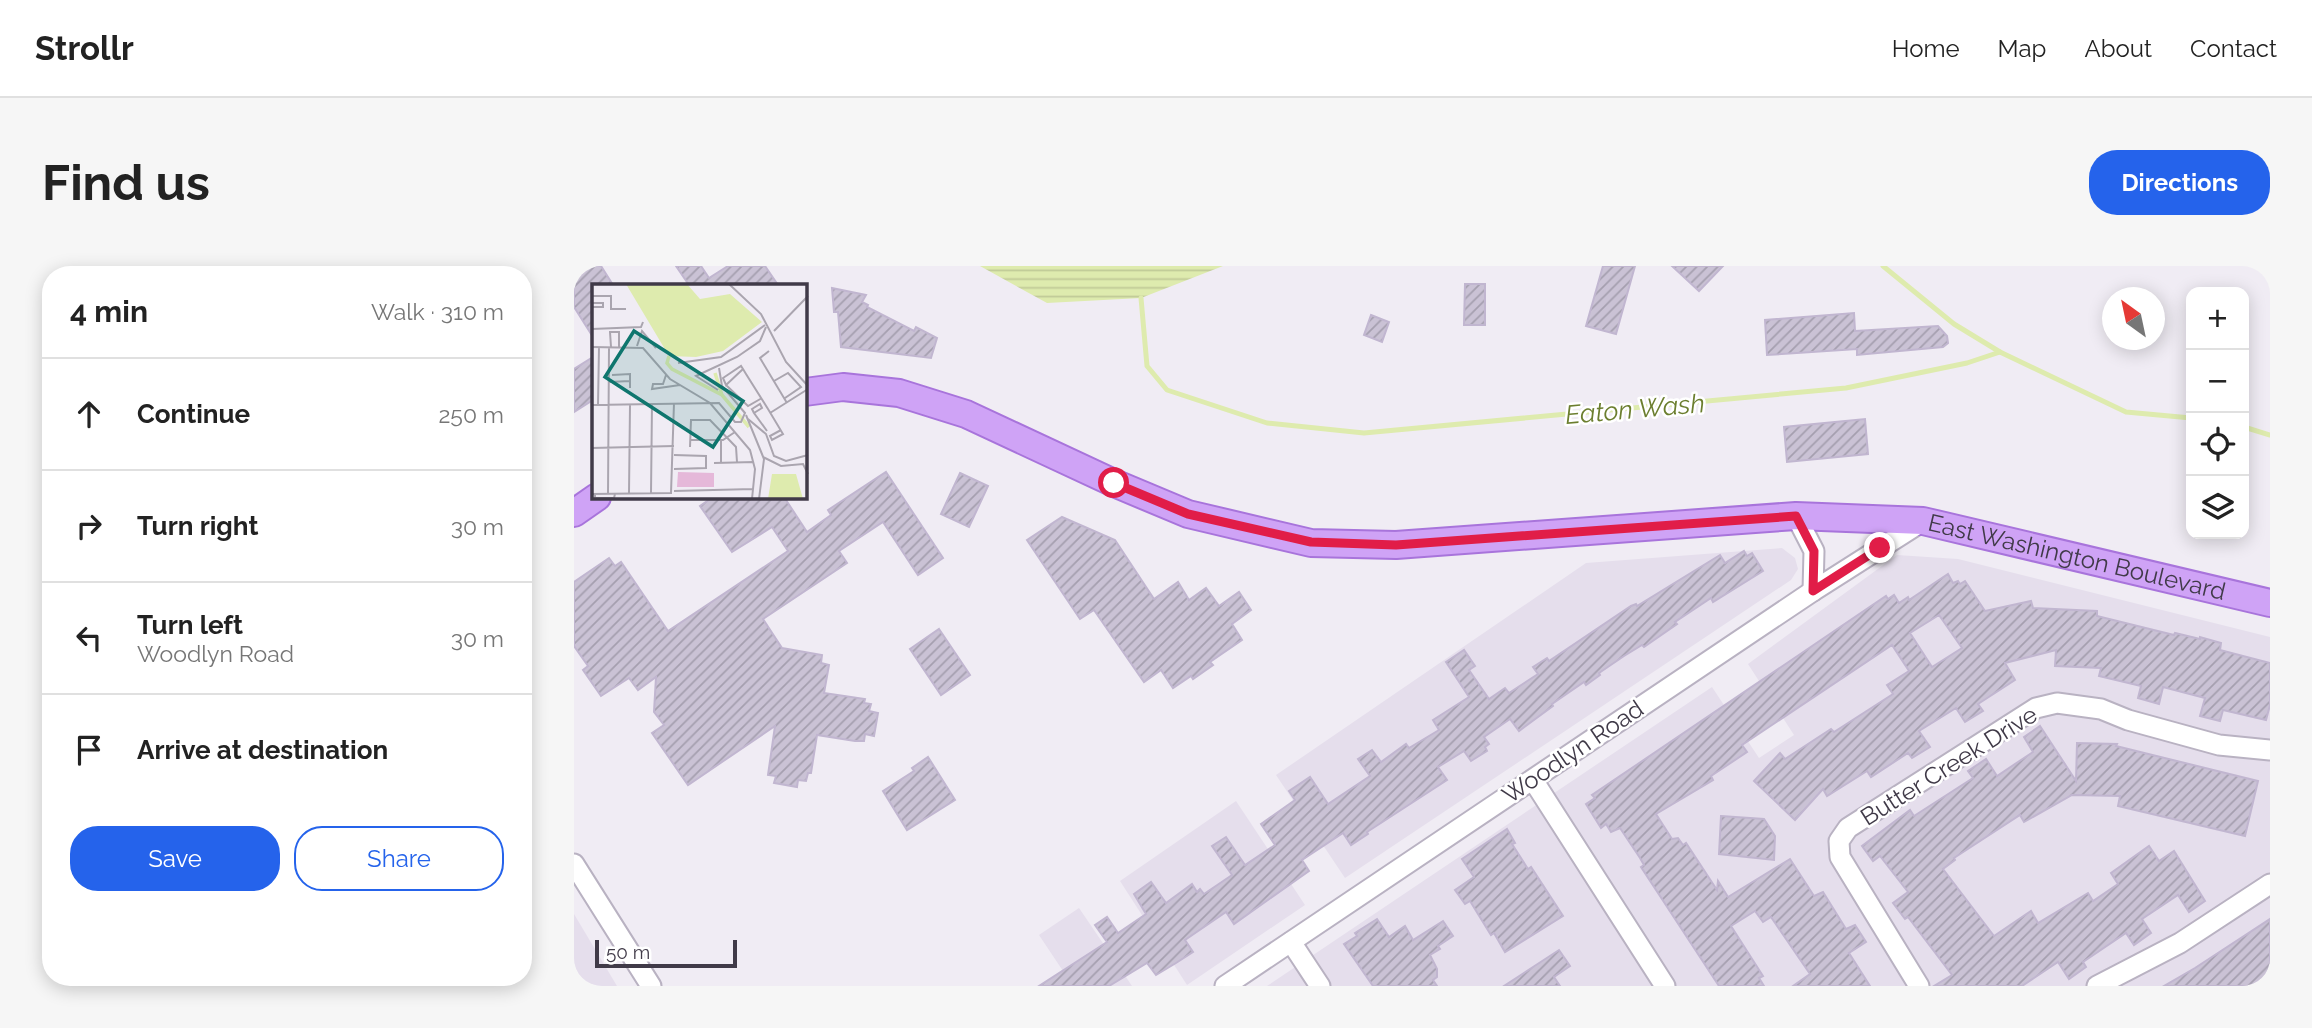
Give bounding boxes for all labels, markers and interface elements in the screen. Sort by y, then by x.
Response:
text: Strollr [35,29,134,68]
text: Home [1892,34,1960,63]
text: Map [1998,34,2046,63]
text: About [2084,34,2152,63]
text: Contact [2190,34,2277,63]
button: Directions [2089,150,2270,215]
text: Find us [42,154,210,211]
inset map [592,284,807,499]
north arrow [2102,287,2165,350]
map controls [2186,287,2249,539]
button: + [2186,287,2249,350]
text: 4 min [70,294,148,329]
text: Walk · 310 m [371,298,504,325]
button: − [2186,350,2249,413]
water label: Eaton Wash [1564,388,1706,430]
icon: ahead [70,395,108,433]
text: Continue [137,399,250,429]
text: 250 m [438,401,504,428]
button: locate [2186,413,2249,476]
route start [1098,467,1129,498]
button: layers [2186,476,2249,539]
icon: right [70,507,108,545]
street label: East Washington Boulevard [1925,508,2229,606]
text: Turn right [137,511,258,541]
text: 30 m [451,513,504,540]
route end [1864,532,1895,563]
text: Turn left [137,610,243,640]
icon: left [70,619,108,657]
text: 30 m [451,625,504,652]
text: Woodlyn Road [137,640,294,667]
street label: Woodlyn Road [1497,694,1649,809]
street label: Butter Creek Drive [1855,700,2042,832]
icon: arrive [70,731,108,769]
text: Arrive at destination [137,735,388,765]
button: Save [70,826,280,891]
button: Share [294,826,504,891]
scale bar [595,937,737,969]
text: 50 m [606,941,650,963]

